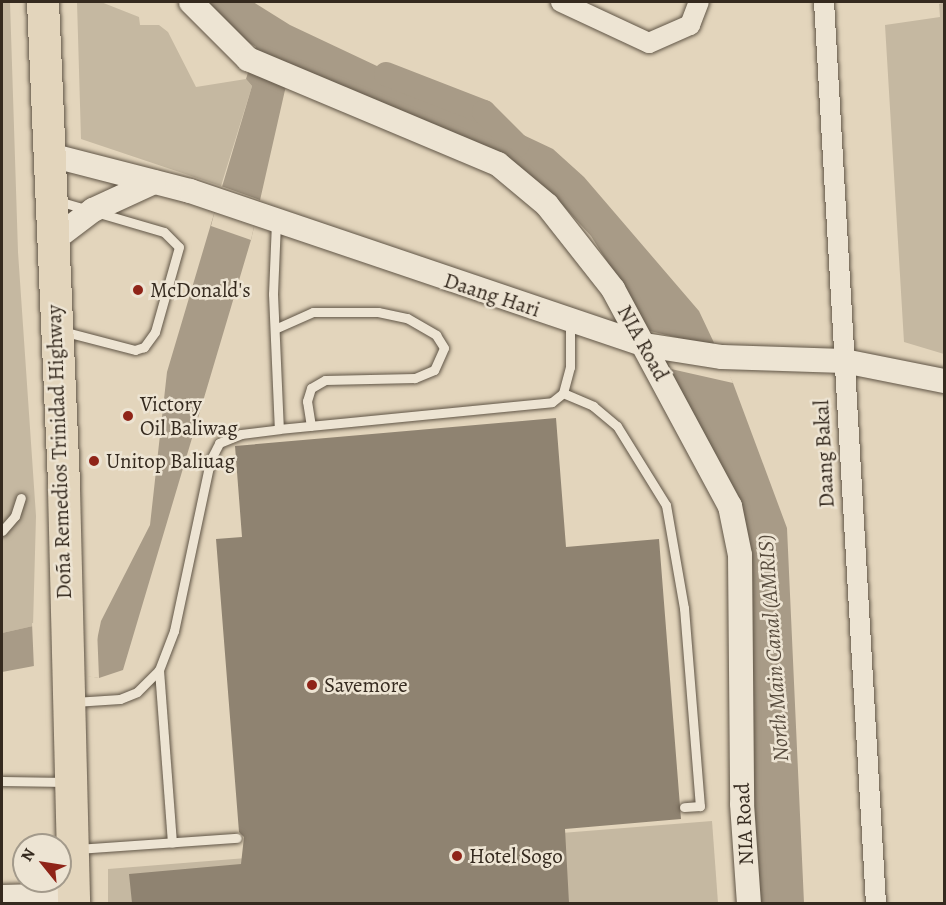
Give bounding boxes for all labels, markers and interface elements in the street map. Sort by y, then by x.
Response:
street label: Daang Hari [441,268,543,322]
place label: McDonald's [150,277,251,303]
marker: McDonald's [131,283,145,297]
street label: NIA Road [612,301,674,385]
street label: Doña Remedios Trinidad Highway [41,304,77,600]
place label: Victory Oil Baliwag [140,391,238,441]
street label: Daang Bakal [809,400,839,508]
marker: Victory Oil Baliwag [121,409,135,423]
place label: Unitop Baliuag [106,448,235,474]
marker: Unitop Baliuag [87,454,101,468]
water label: North Main Canal (AMRIS) [753,533,795,763]
place label: Savemore [324,672,408,698]
marker: Savemore [305,678,319,692]
street label: NIA Road [729,782,759,866]
north arrow [12,833,72,893]
place label: Hotel Sogo [469,843,563,869]
text: N [16,844,41,866]
marker: Hotel Sogo [450,849,464,863]

